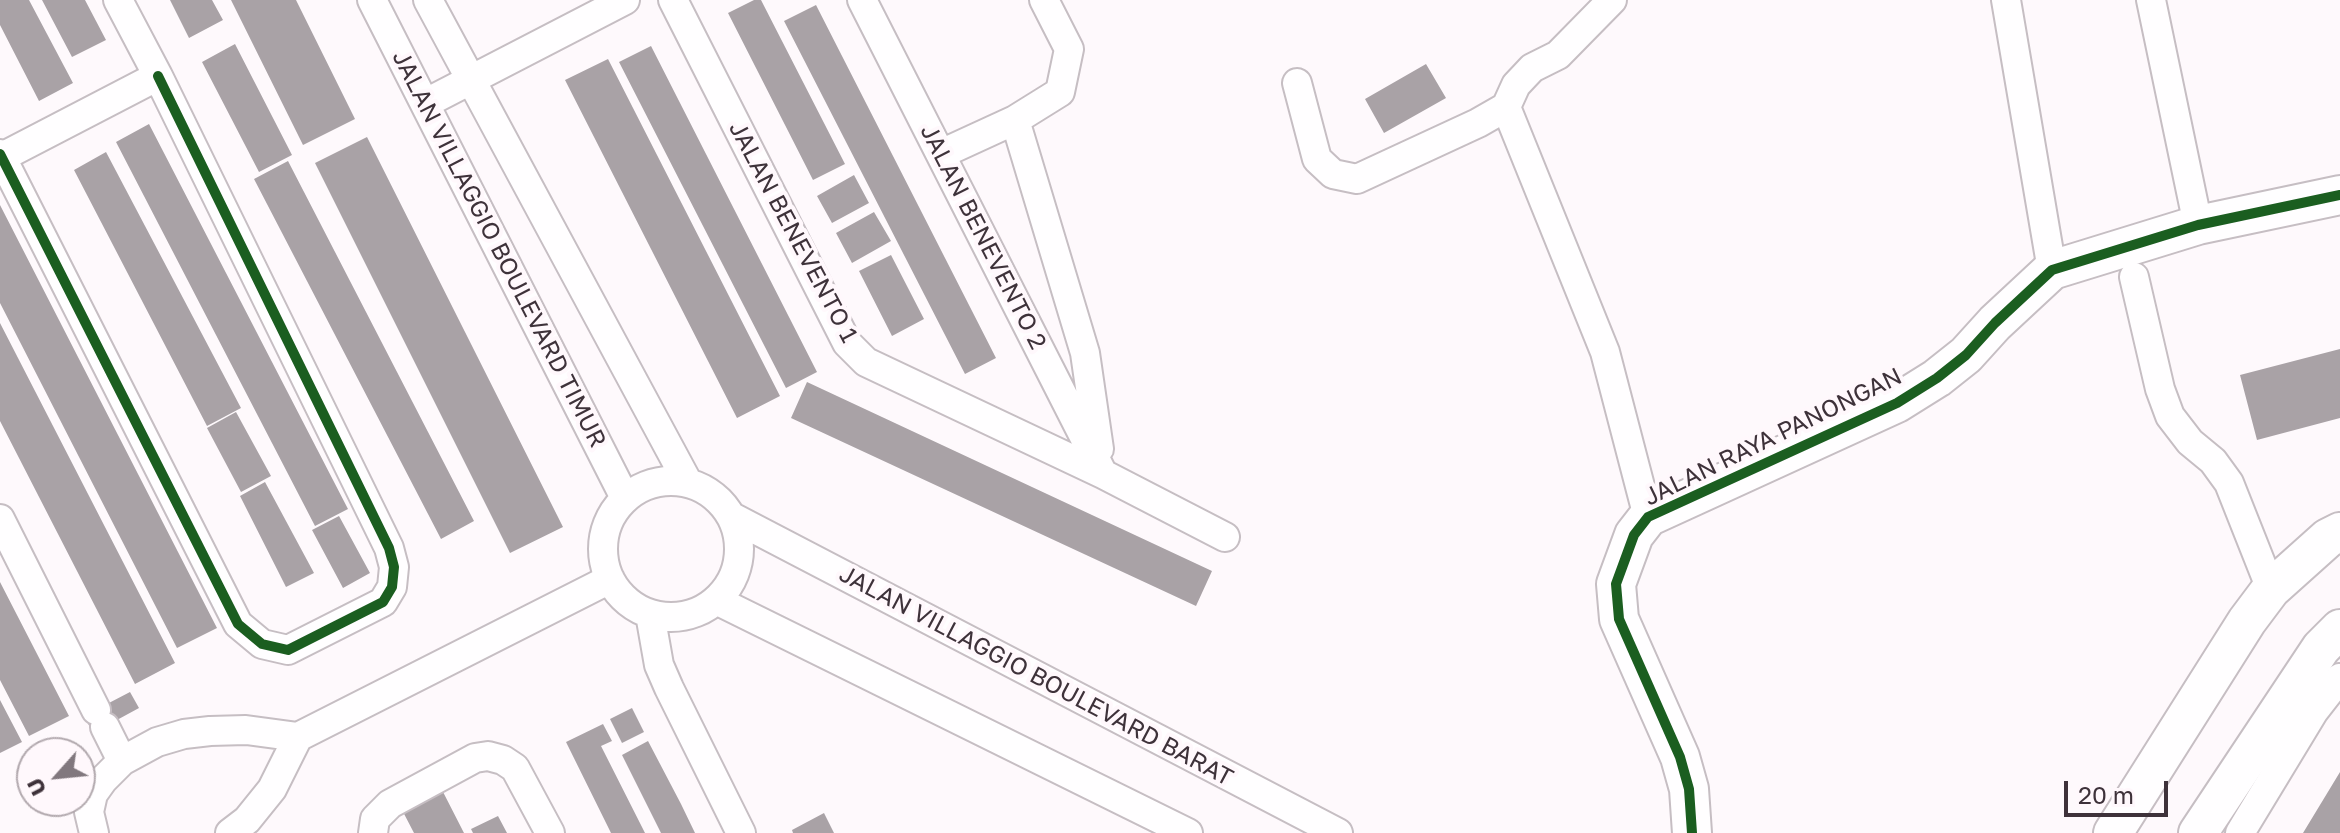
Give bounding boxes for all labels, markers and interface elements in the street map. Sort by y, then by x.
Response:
street label: JALAN VILLAGGIO BOULEVARD TIMUR [386,46,612,452]
street label: JALAN BENEVENTO 1 [723,117,863,347]
street label: JALAN BENEVENTO 2 [914,120,1052,354]
street label: JALAN RAYA PANONGAN [1639,362,1907,512]
street label: JALAN VILLAGGIO BOULEVARD BARAT [834,560,1238,792]
north arrow [16,737,96,817]
scale bar [2068,765,2172,815]
text: U [20,774,52,800]
text: 20 m [2078,780,2134,809]

